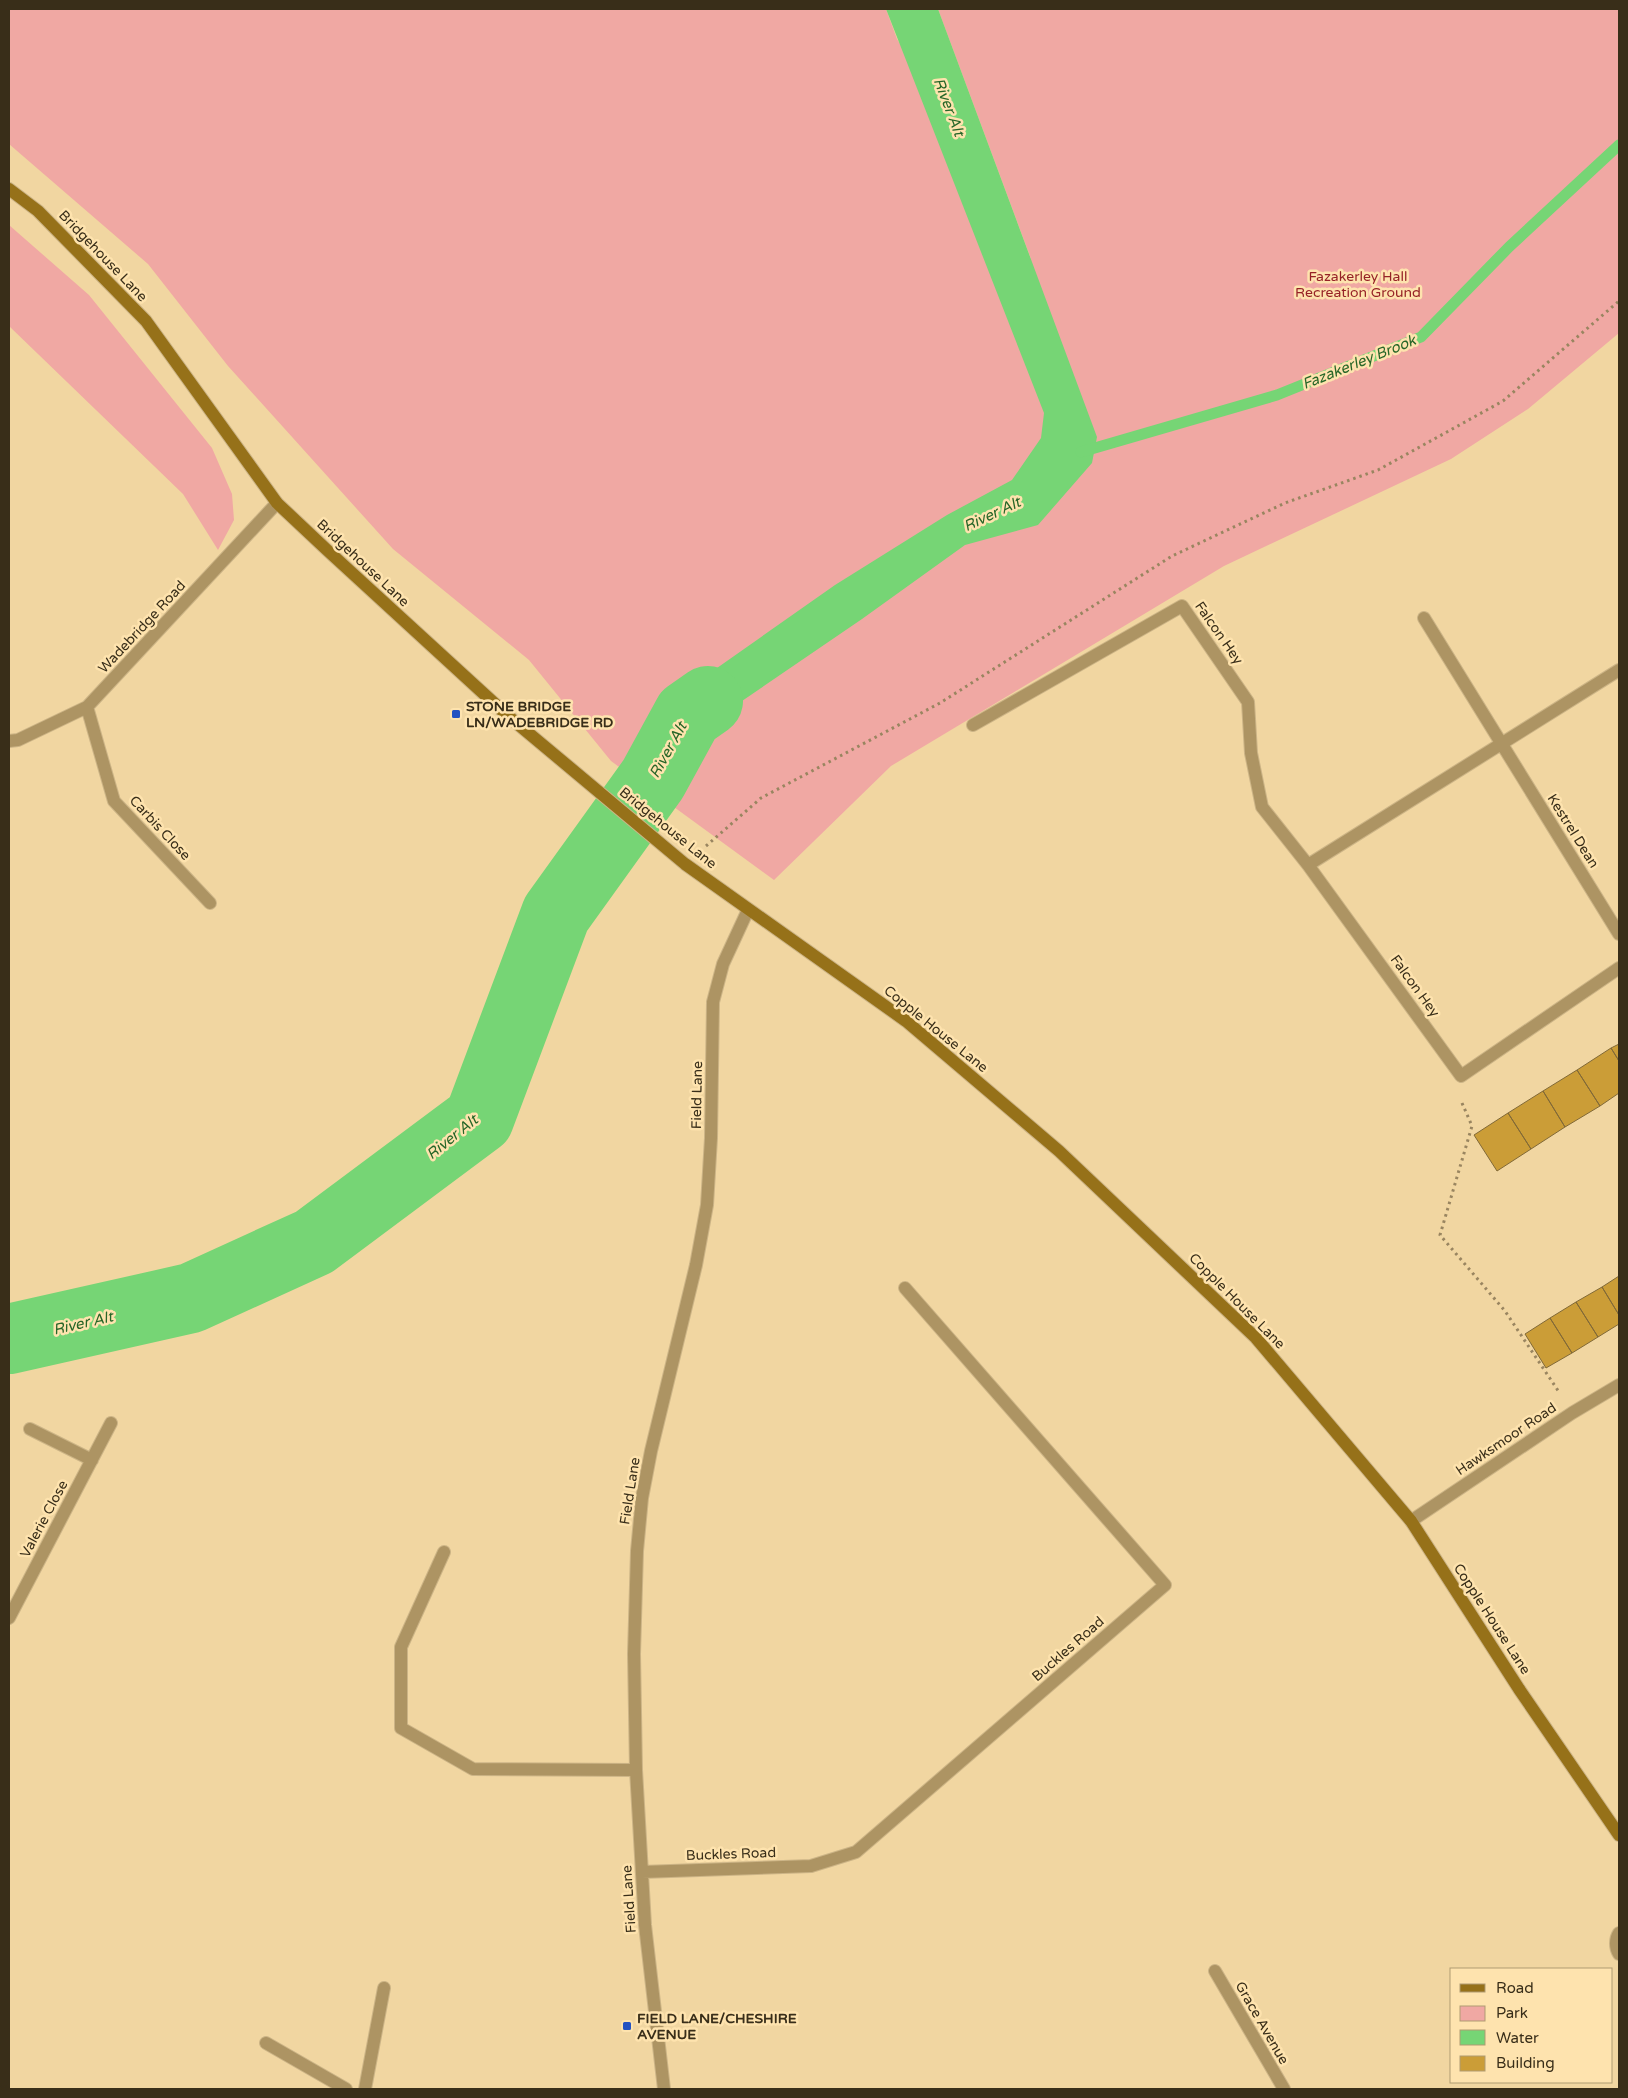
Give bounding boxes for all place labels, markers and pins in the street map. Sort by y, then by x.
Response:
place label: STONE BRIDGE LN/WADEBRIDGE RD [466,698,614,731]
marker: STONE BRIDGE LN/WADEBRIDGE RD [450,708,462,720]
place label: FIELD LANE/CHESHIRE AVENUE [637,2010,797,2043]
marker: FIELD LANE/CHESHIRE AVENUE [621,2020,633,2032]

